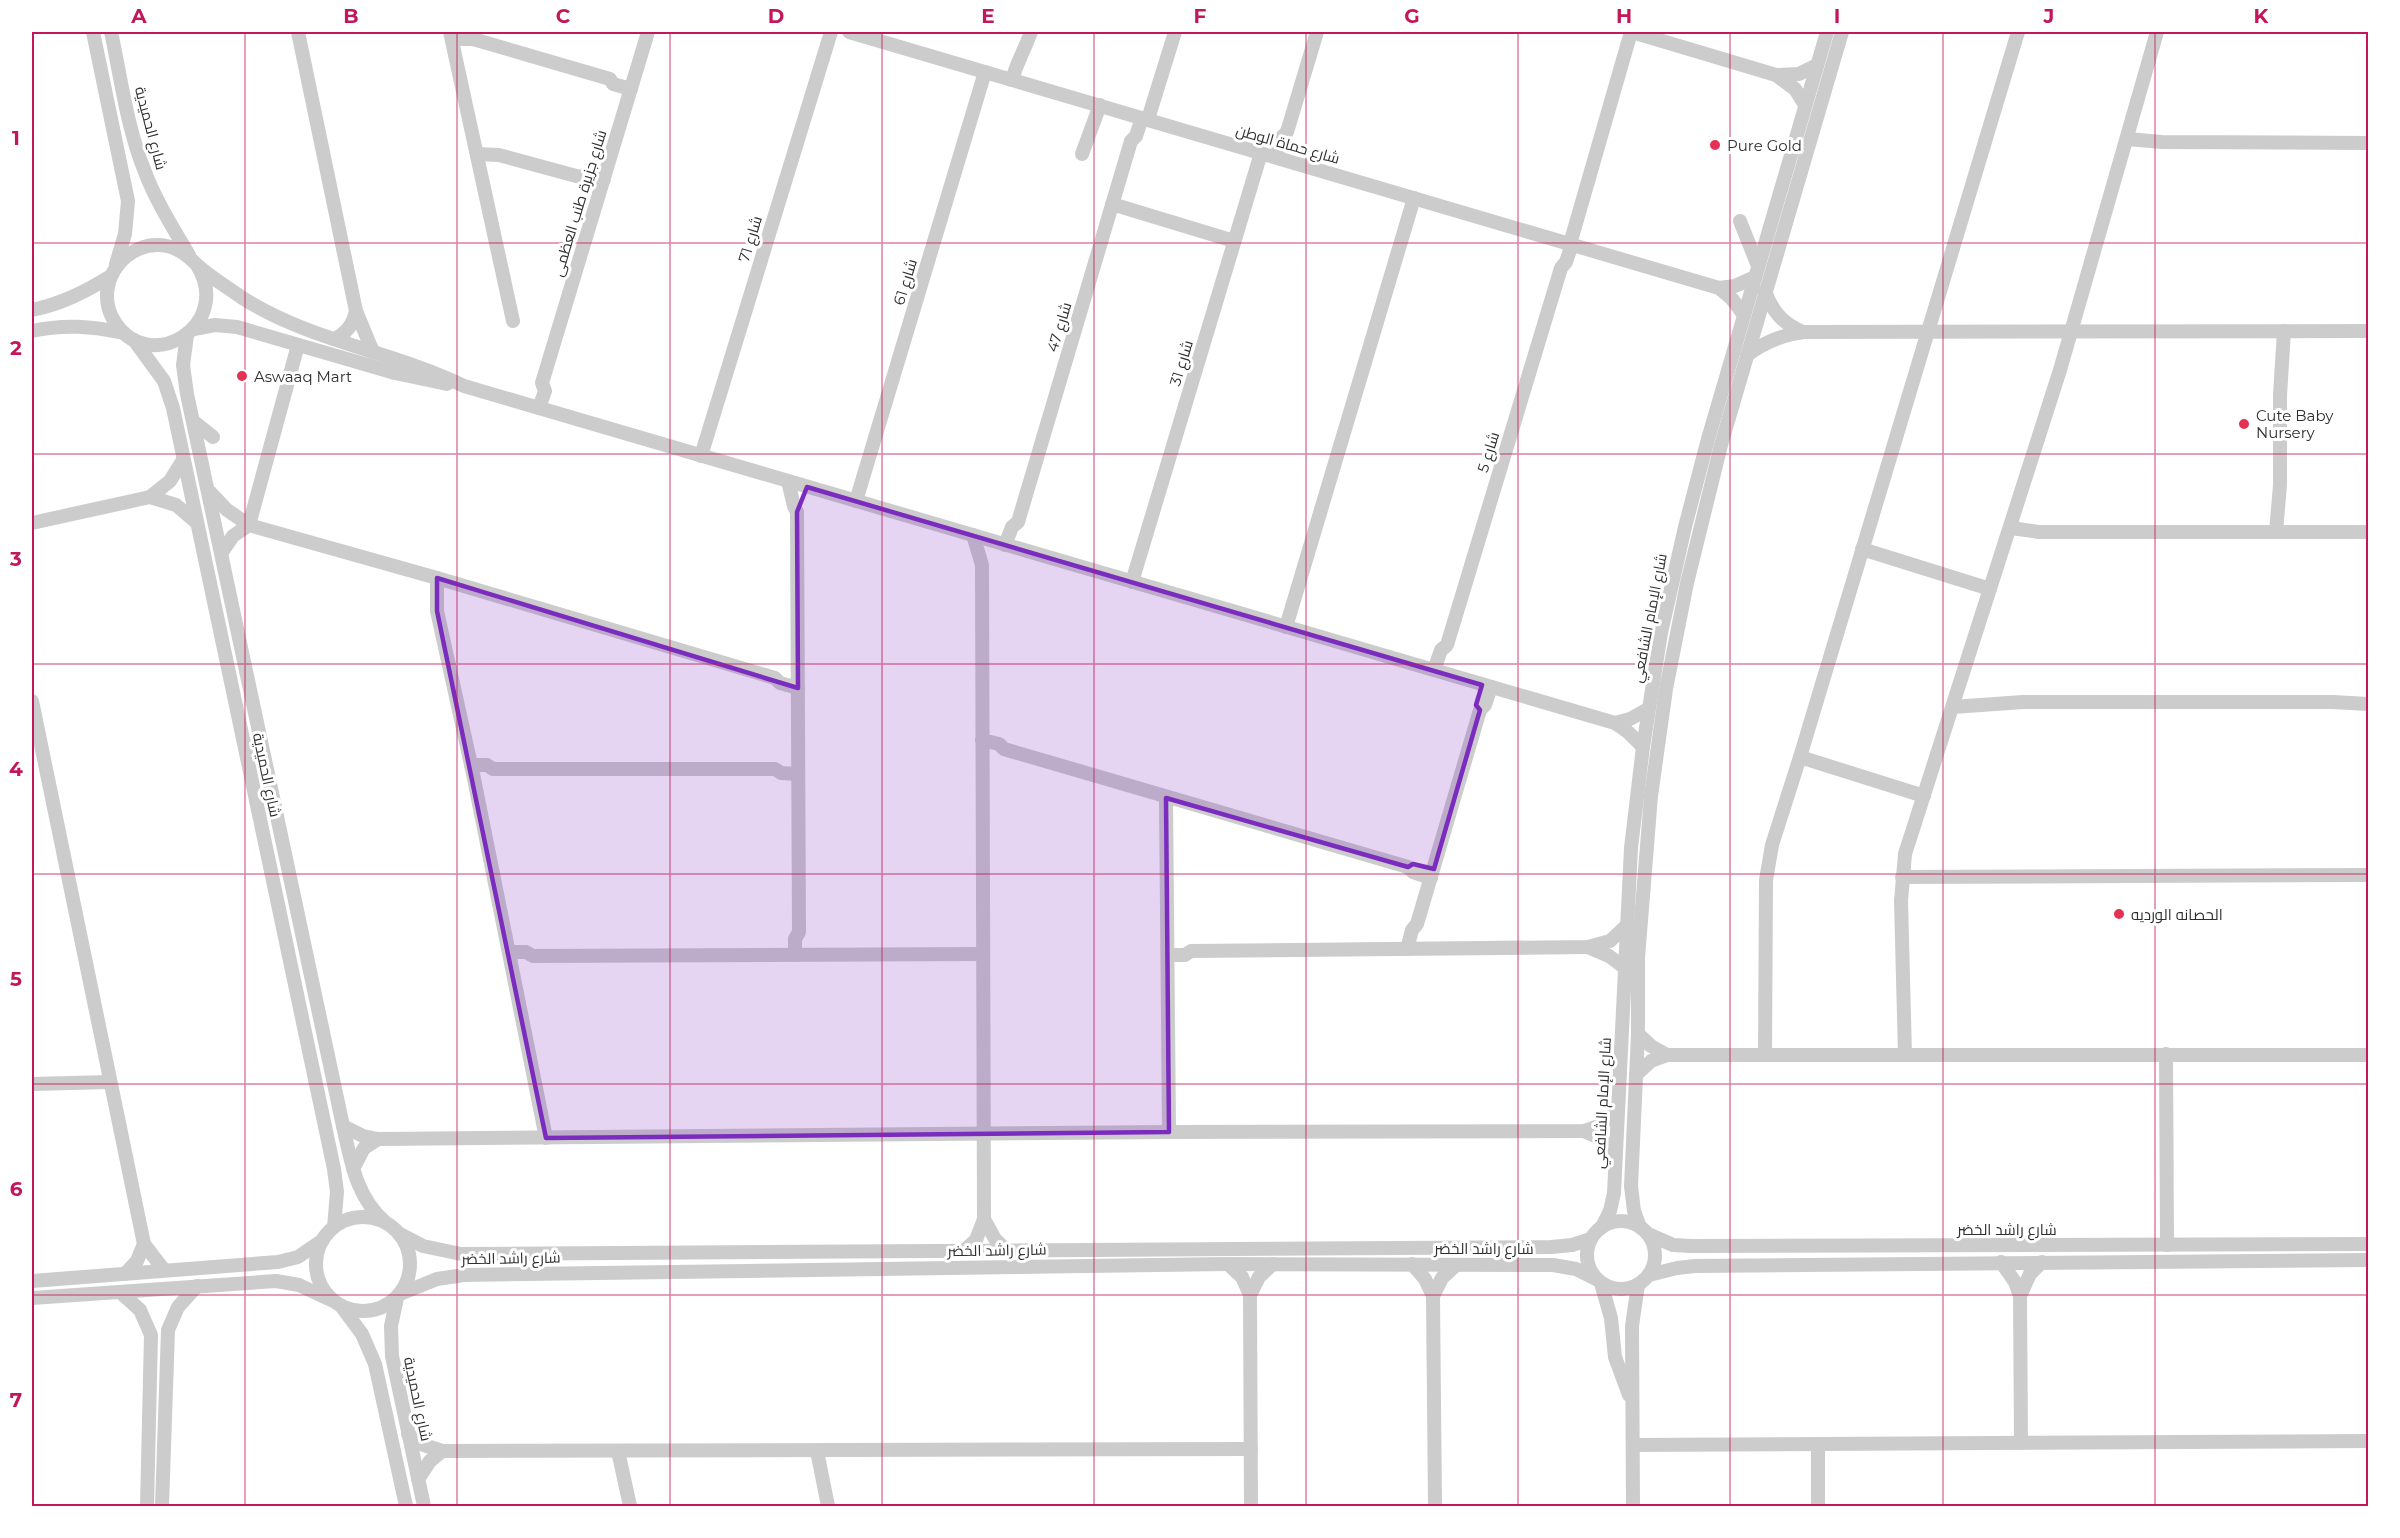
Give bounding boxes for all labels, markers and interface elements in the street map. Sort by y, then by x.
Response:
text: A [130,4,147,28]
text: B [343,4,359,28]
text: C [556,4,571,28]
text: D [768,4,784,28]
text: E [981,4,995,28]
text: F [1194,4,1207,28]
text: G [1404,4,1420,28]
text: H [1616,4,1632,28]
text: I [1834,4,1840,28]
text: J [2043,4,2054,28]
text: K [2254,4,2270,28]
street label: شارع الحميدية [129,84,171,172]
street label: شارع حماة الوطن [1233,120,1342,170]
text: 1 [12,126,20,150]
street label: شارع جزيرة طنب العظمى [548,127,612,279]
place label: Pure Gold [1727,136,1802,155]
marker: Pure Gold [1708,138,1722,152]
street label: شارع 71 [734,214,768,265]
street label: شارع 61 [889,256,923,308]
street label: شارع 47 [1042,300,1077,355]
text: 2 [10,336,22,360]
street label: شارع 31 [1165,338,1199,389]
place label: Aswaaq Mart [254,367,352,386]
marker: Aswaaq Mart [235,369,249,383]
place label: Cute Baby Nursery [2256,406,2334,442]
marker: Cute Baby Nursery [2237,417,2251,431]
street label: شارع 5 [1473,429,1505,475]
text: 3 [9,547,22,571]
street label: شارع الإمام الشافعي [1627,552,1674,685]
street label: شارع الحميدية [247,731,285,819]
text: 4 [9,757,23,781]
place label: الحصانه الورديه [2131,905,2223,924]
marker: الحصانه الورديه [2112,907,2126,921]
text: 5 [10,967,22,991]
street label: شارع الإمام الشافعي [1589,1037,1618,1169]
text: 6 [10,1177,23,1201]
street label: شارع راشد الخضر [1956,1220,2057,1241]
street label: شارع راشد الخضر [1433,1239,1534,1260]
street label: شارع راشد الخضر [946,1240,1047,1262]
street label: شارع راشد الخضر [460,1248,561,1270]
street label: شارع الحميدية [398,1355,436,1443]
text: 7 [10,1388,22,1412]

